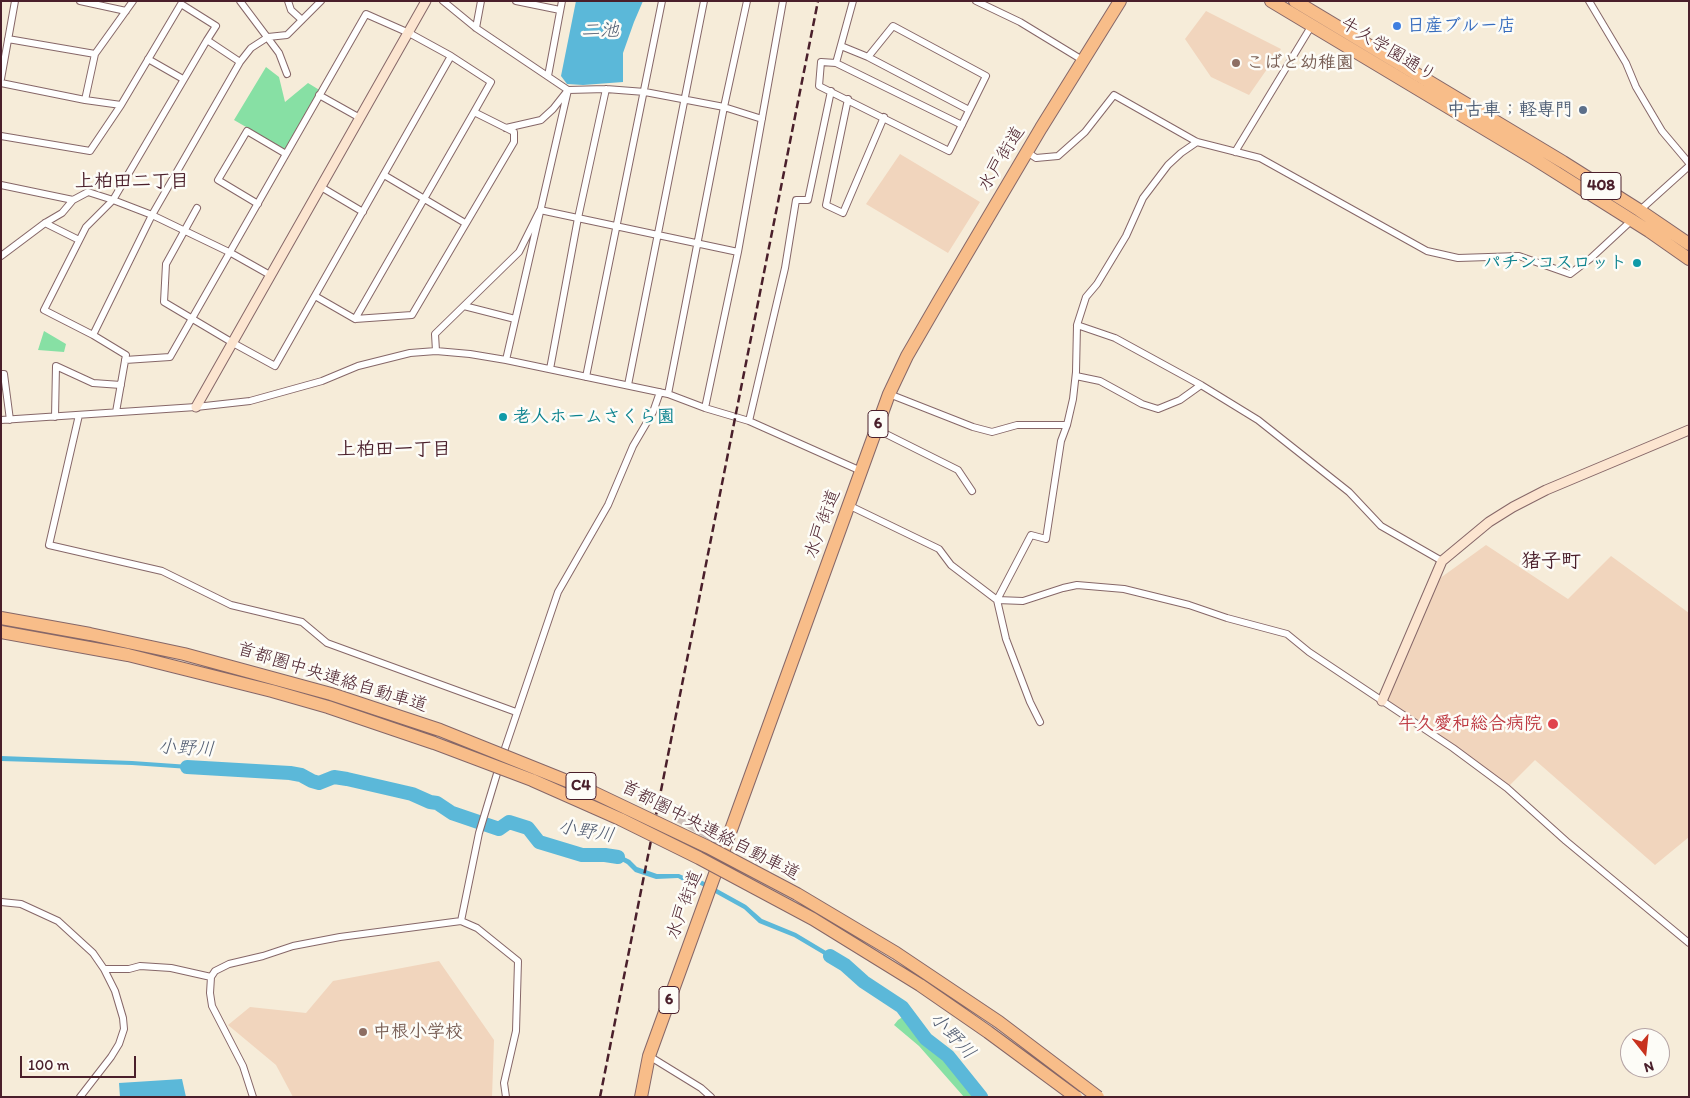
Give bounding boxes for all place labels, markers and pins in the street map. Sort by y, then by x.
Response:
place label: 日産ブルー店 [1407,15,1516,37]
marker: 日産ブルー店 [1391,20,1403,32]
place label: こばと幼稚園 [1246,52,1354,74]
marker: こばと幼稚園 [1230,57,1242,69]
place label: 中古車；軽専門 [1447,99,1573,121]
marker: 中古車；軽専門 [1577,104,1589,116]
place label: パチンコスロット [1483,252,1627,274]
marker: パチンコスロット [1631,257,1643,269]
place label: 老人ホームさくら園 [513,406,675,428]
marker: 老人ホームさくら園 [497,411,509,423]
place label: 牛久愛和総合病院 [1398,713,1542,735]
marker: 牛久愛和総合病院 [1546,717,1560,731]
place label: 中根小学校 [373,1021,463,1043]
marker: 中根小学校 [357,1026,369,1038]

